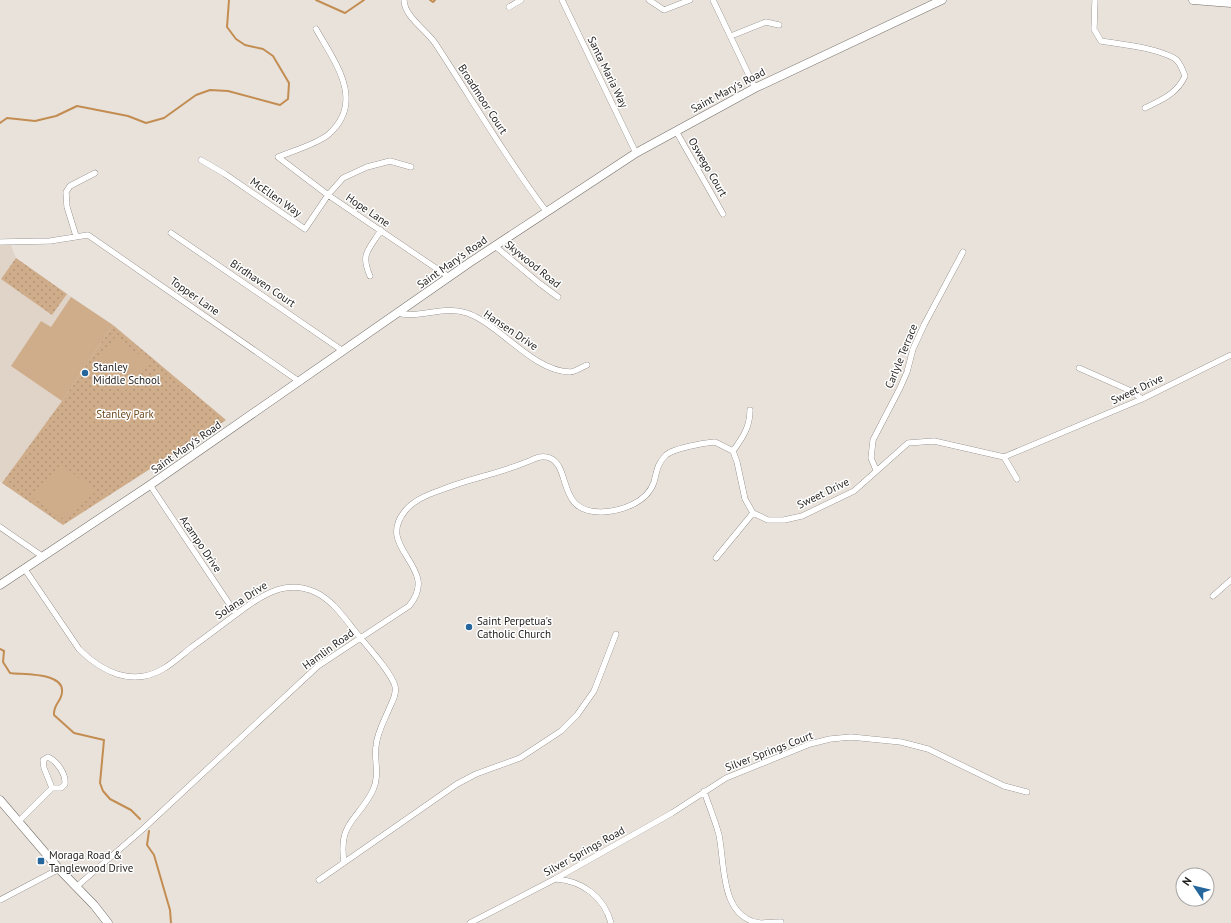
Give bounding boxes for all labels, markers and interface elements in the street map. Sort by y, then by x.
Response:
street label: Santa Maria Way [585,34,632,111]
street label: Broadmoor Court [455,61,511,137]
street label: Saint Mary's Road [688,64,768,116]
street label: Oswego Court [685,135,731,199]
street label: McEllen Way [248,174,305,220]
street label: Hope Lane [343,190,393,230]
street label: Saint Mary's Road [414,233,490,291]
street label: Skywood Road [502,237,564,291]
street label: Birdhaven Court [228,256,299,310]
street label: Topper Lane [168,274,223,318]
street label: Hansen Drive [481,307,541,354]
street label: Carlyle Terrace [882,321,920,390]
place label: Stanley Middle School [93,360,161,387]
marker: Stanley Middle School [80,368,90,378]
street label: Sweet Drive [1109,371,1166,407]
park label: Stanley Park [96,407,154,421]
street label: Saint Mary's Road [148,418,224,476]
street label: Sweet Drive [795,474,852,512]
street label: Acampo Drive [177,513,225,575]
street label: Solana Drive [212,578,270,622]
place label: Saint Perpetua's Catholic Church [477,614,552,641]
marker: Saint Perpetua's Catholic Church [464,622,474,632]
street label: Hamlin Road [300,626,357,672]
street label: Silver Springs Court [723,728,815,774]
street label: Silver Springs Road [541,823,627,879]
place label: Moraga Road & Tanglewood Drive [49,848,134,875]
marker: Moraga Road & Tanglewood Drive [36,856,46,866]
north arrow [1175,867,1215,907]
text: N [1179,874,1195,888]

